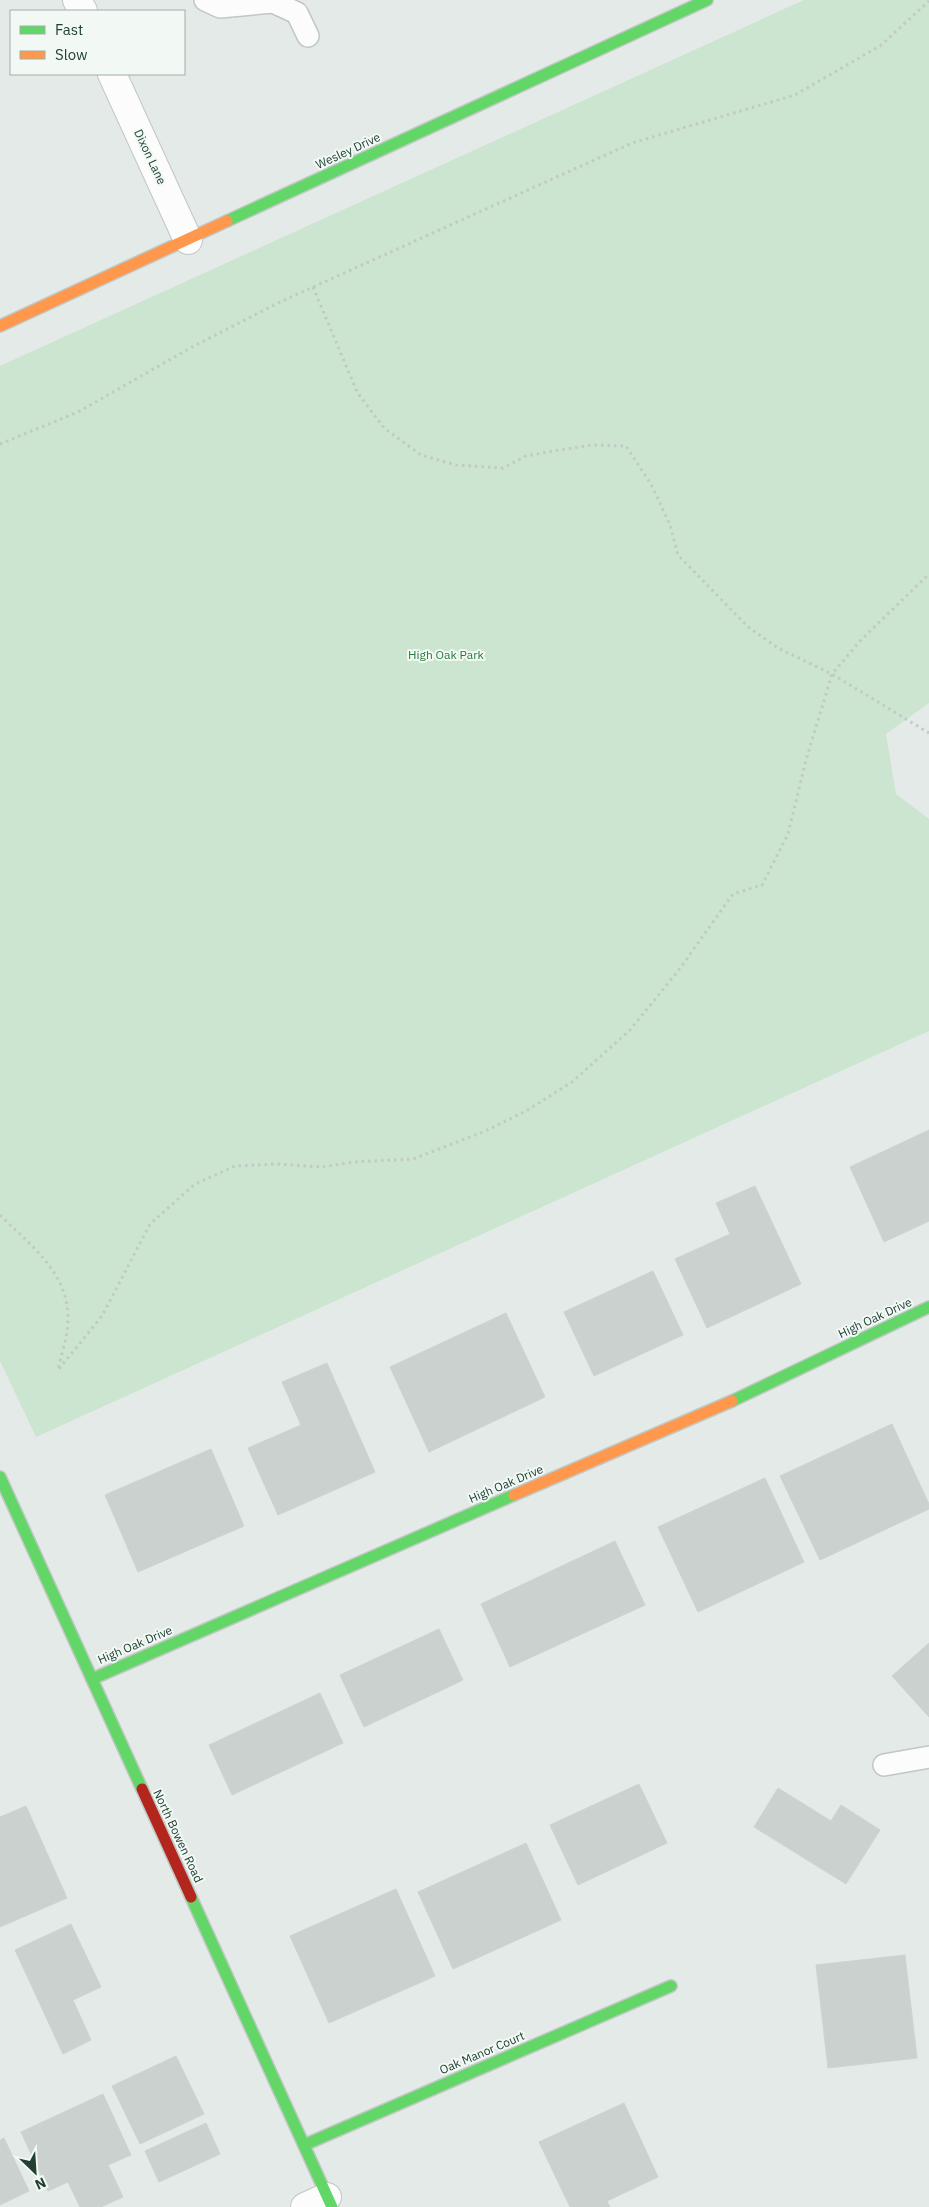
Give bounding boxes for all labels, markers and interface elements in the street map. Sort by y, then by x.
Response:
legend [10,10,185,75]
text: Fast [55,20,83,39]
text: Slow [55,45,88,64]
street label: Dixon Lane [131,127,170,187]
street label: Wesley Drive [313,129,383,172]
park label: High Oak Park [408,647,485,662]
street label: High Oak Drive [836,1294,914,1341]
street label: High Oak Drive [466,1461,546,1506]
street label: High Oak Drive [95,1622,175,1667]
street label: North Bowen Road [150,1787,207,1885]
street label: Oak Manor Court [437,2028,526,2077]
north arrow [10,2147,60,2197]
text: N [32,2173,49,2194]

